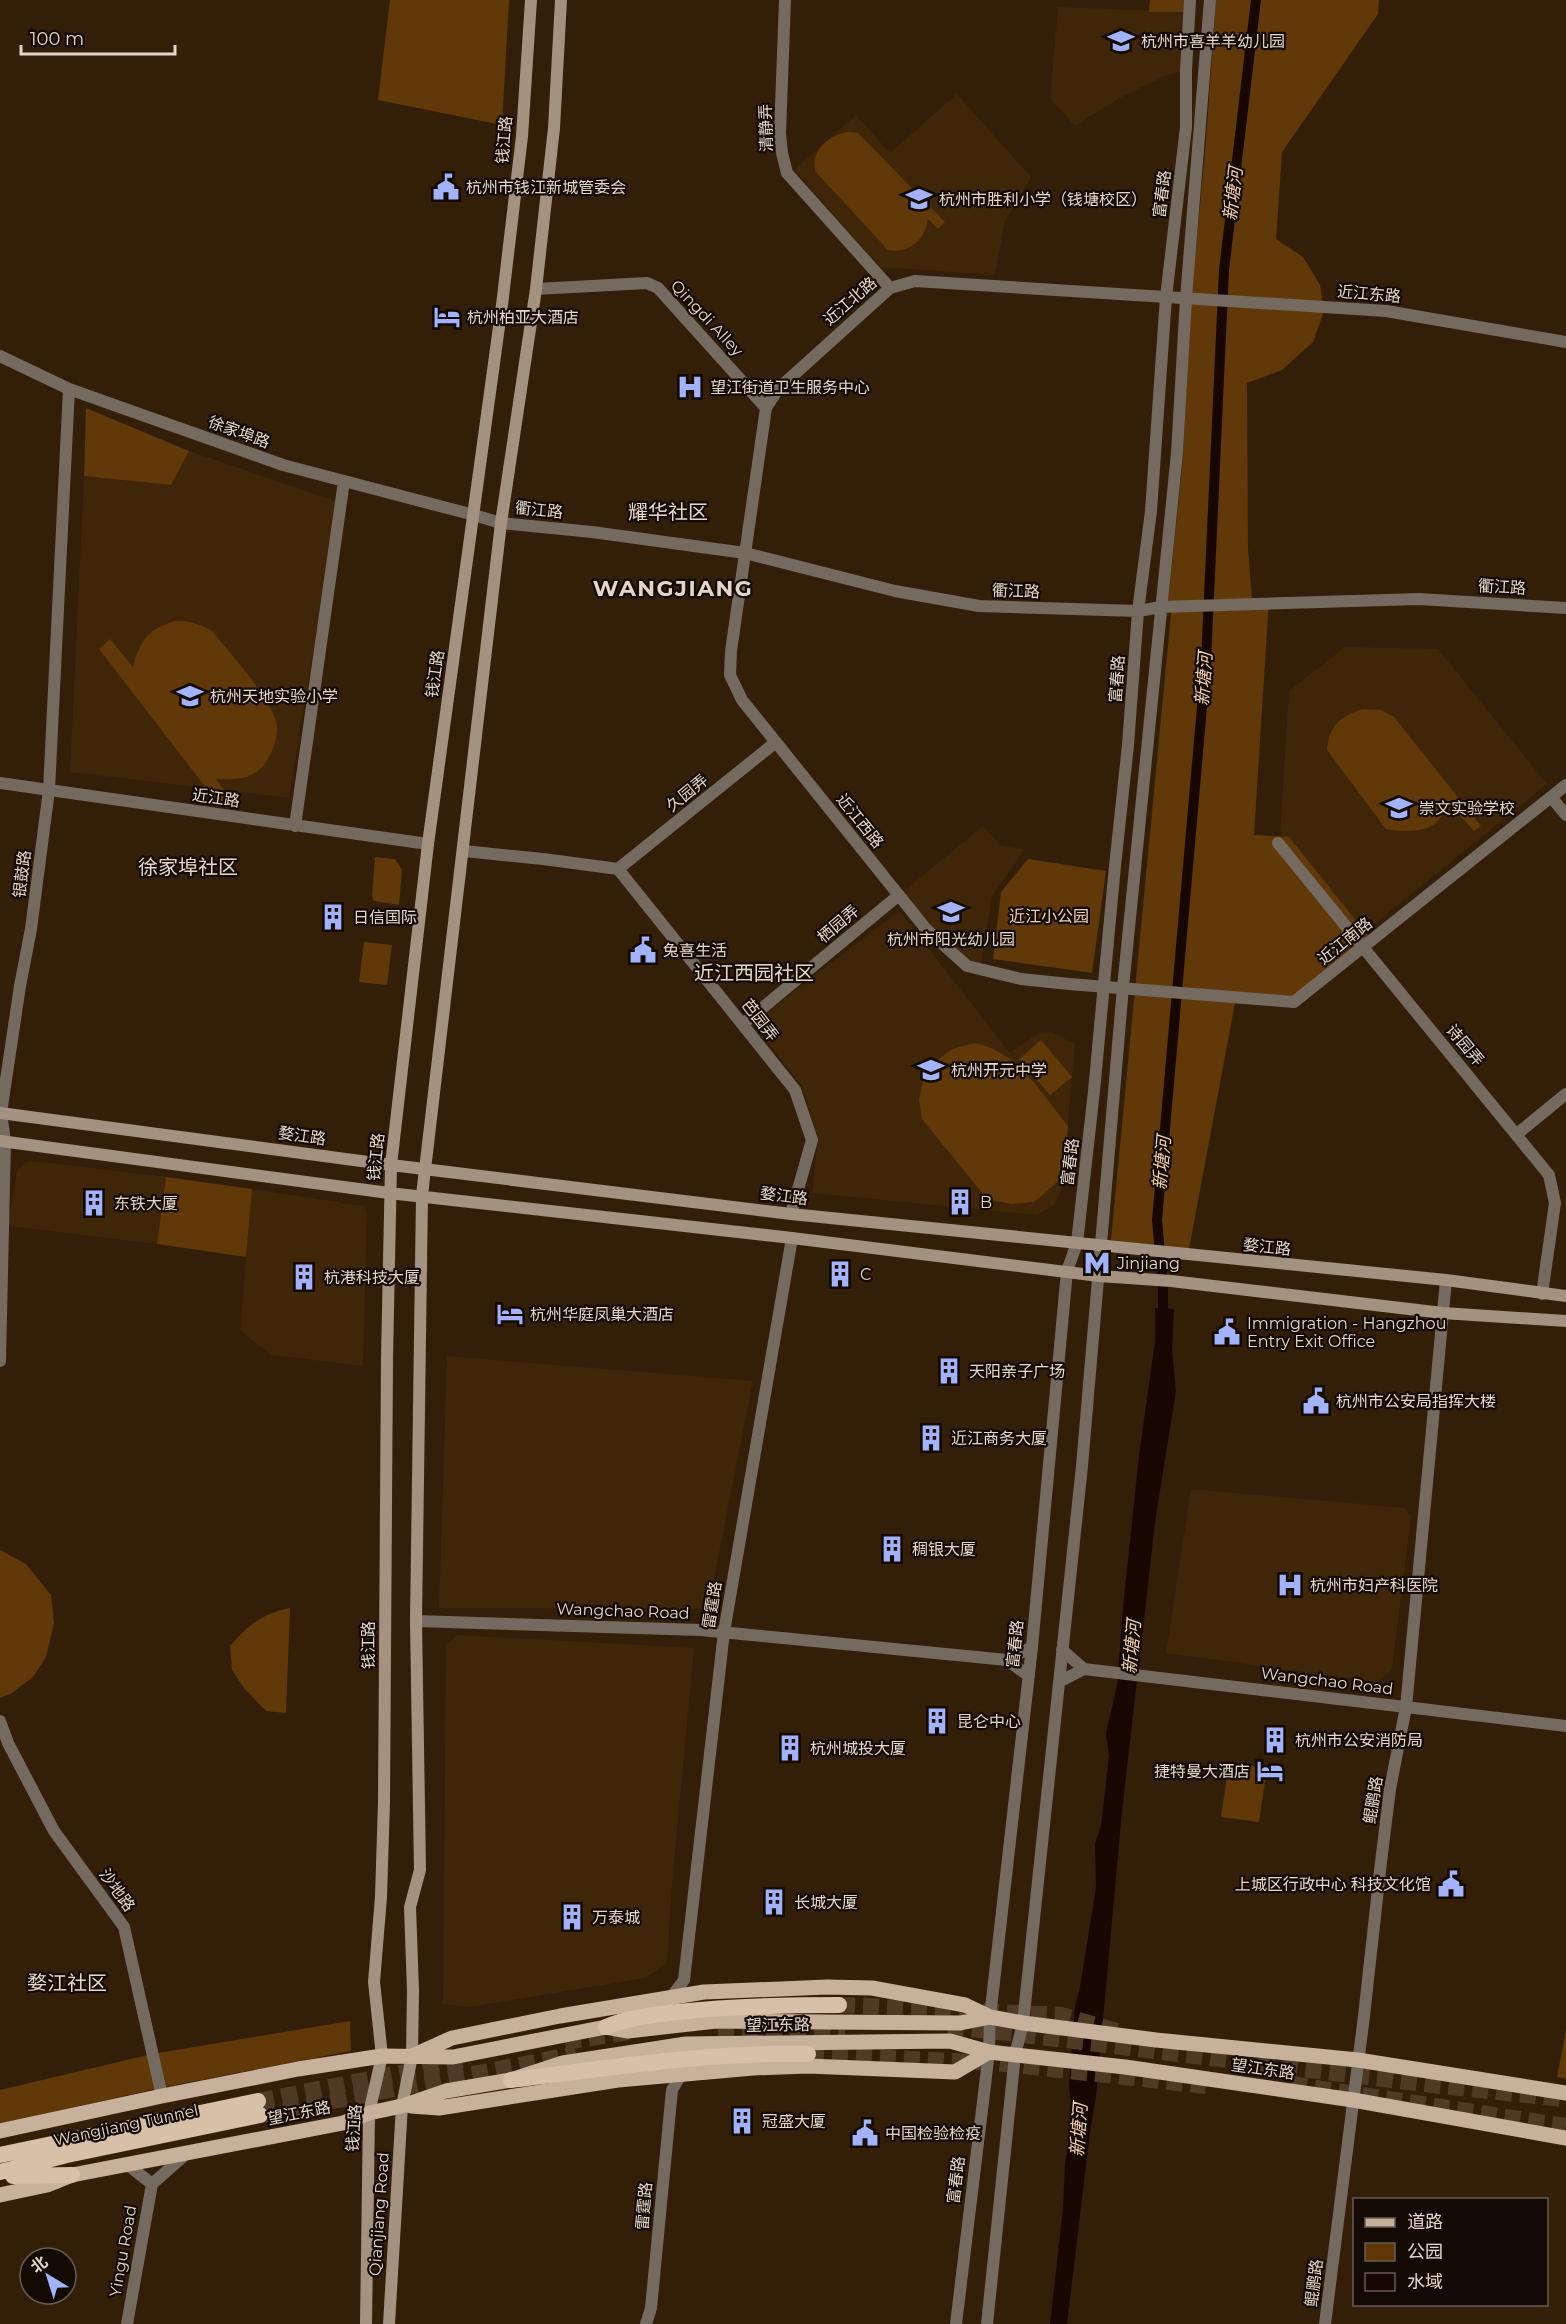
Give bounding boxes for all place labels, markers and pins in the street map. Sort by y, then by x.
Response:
school or university icon: 杭州市喜羊羊幼儿园 [1106,26,1136,56]
place label: 杭州市喜羊羊幼儿园 [1141,32,1285,51]
public building icon: 杭州市钱江新城管委会 [431,172,461,202]
place label: 杭州市钱江新城管委会 [466,178,626,197]
school or university icon: 杭州市胜利小学（钱塘校区） [904,184,934,214]
place label: 杭州市胜利小学（钱塘校区） [939,190,1147,209]
hotel icon: 杭州柏亚大酒店 [432,302,462,332]
place label: 杭州柏亚大酒店 [467,308,579,327]
hospital icon: 望江街道卫生服务中心 [675,372,705,402]
place label: 望江街道卫生服务中心 [710,378,870,397]
school or university icon: 杭州天地实验小学 [175,681,205,711]
place label: 杭州天地实验小学 [210,687,338,706]
school or university icon: 崇文实验学校 [1384,793,1414,823]
place label: 崇文实验学校 [1419,799,1515,818]
school or university icon: 杭州市阳光幼儿园 [936,897,966,927]
building icon: 日信国际 [318,902,348,932]
place label: 日信国际 [353,908,417,927]
place label: 杭州市阳光幼儿园 [887,930,1015,949]
public building icon: 兔喜生活 [628,935,658,965]
place label: 兔喜生活 [663,941,727,960]
school or university icon: 杭州开元中学 [916,1055,946,1085]
place label: 杭州开元中学 [951,1061,1047,1080]
building icon: B [945,1187,975,1217]
building icon: 东铁大厦 [79,1188,109,1218]
place label: B [980,1193,992,1212]
place label: 东铁大厦 [114,1194,178,1213]
metro station icon: Jinjiang [1082,1248,1112,1278]
place label: Jinjiang [1116,1254,1180,1273]
building icon: C [825,1259,855,1289]
building icon: 杭港科技大厦 [289,1262,319,1292]
place label: C [860,1265,871,1284]
place label: 杭港科技大厦 [324,1268,420,1287]
hotel icon: 杭州华庭凤巢大酒店 [495,1299,525,1329]
place label: 杭州华庭凤巢大酒店 [530,1305,674,1324]
place label: Immigration - Hangzhou Entry Exit Office [1247,1314,1446,1351]
public building icon: Immigration - Hangzhou Entry Exit Office [1212,1317,1242,1347]
building icon: 天阳亲子广场 [934,1356,964,1386]
place label: 天阳亲子广场 [969,1362,1065,1381]
public building icon: 杭州市公安局指挥大楼 [1301,1386,1331,1416]
place label: 杭州市公安局指挥大楼 [1336,1392,1496,1411]
building icon: 近江商务大厦 [916,1423,946,1453]
place label: 近江商务大厦 [951,1429,1047,1448]
building icon: 稠银大厦 [877,1534,907,1564]
place label: 稠银大厦 [912,1540,976,1559]
hospital icon: 杭州市妇产科医院 [1275,1570,1305,1600]
place label: 杭州市妇产科医院 [1310,1576,1438,1595]
building icon: 昆仑中心 [922,1706,952,1736]
place label: 昆仑中心 [957,1712,1021,1731]
building icon: 杭州市公安消防局 [1260,1725,1290,1755]
place label: 杭州市公安消防局 [1295,1731,1423,1750]
building icon: 杭州城投大厦 [775,1733,805,1763]
place label: 杭州城投大厦 [810,1739,906,1758]
hotel icon: 捷特曼大酒店 [1255,1756,1285,1786]
place label: 捷特曼大酒店 [1154,1762,1250,1781]
public building icon: 上城区行政中心 科技文化馆 [1436,1869,1466,1899]
place label: 上城区行政中心 科技文化馆 [1235,1875,1431,1894]
building icon: 长城大厦 [759,1887,789,1917]
place label: 长城大厦 [794,1893,858,1912]
building icon: 万泰城 [557,1902,587,1932]
place label: 万泰城 [592,1908,640,1927]
building icon: 冠盛大厦 [727,2106,757,2136]
place label: 冠盛大厦 [762,2112,826,2131]
public building icon: 中国检验检疫 [850,2118,880,2148]
place label: 中国检验检疫 [885,2124,981,2143]

